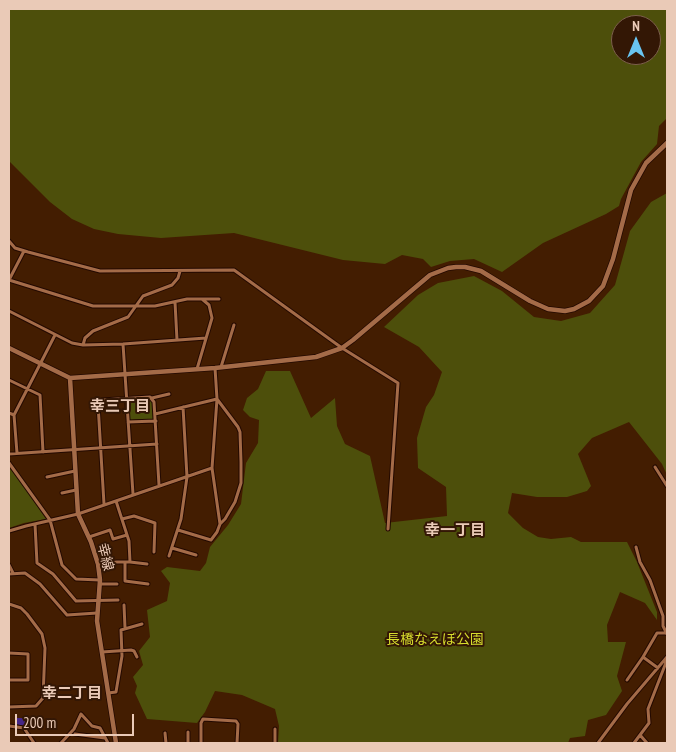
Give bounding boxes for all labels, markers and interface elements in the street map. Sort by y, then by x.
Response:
north arrow [611,15,661,65]
text: N [632,17,640,35]
district label: 幸三丁目 [90,398,150,416]
district label: 幸一丁目 [425,522,485,540]
street label: 幸線 [93,541,117,573]
park label: 長橋なえぼ公園 [386,632,484,648]
district label: 幸二丁目 [42,685,102,703]
scale bar [18,704,136,736]
text: 200 m [23,713,56,732]

